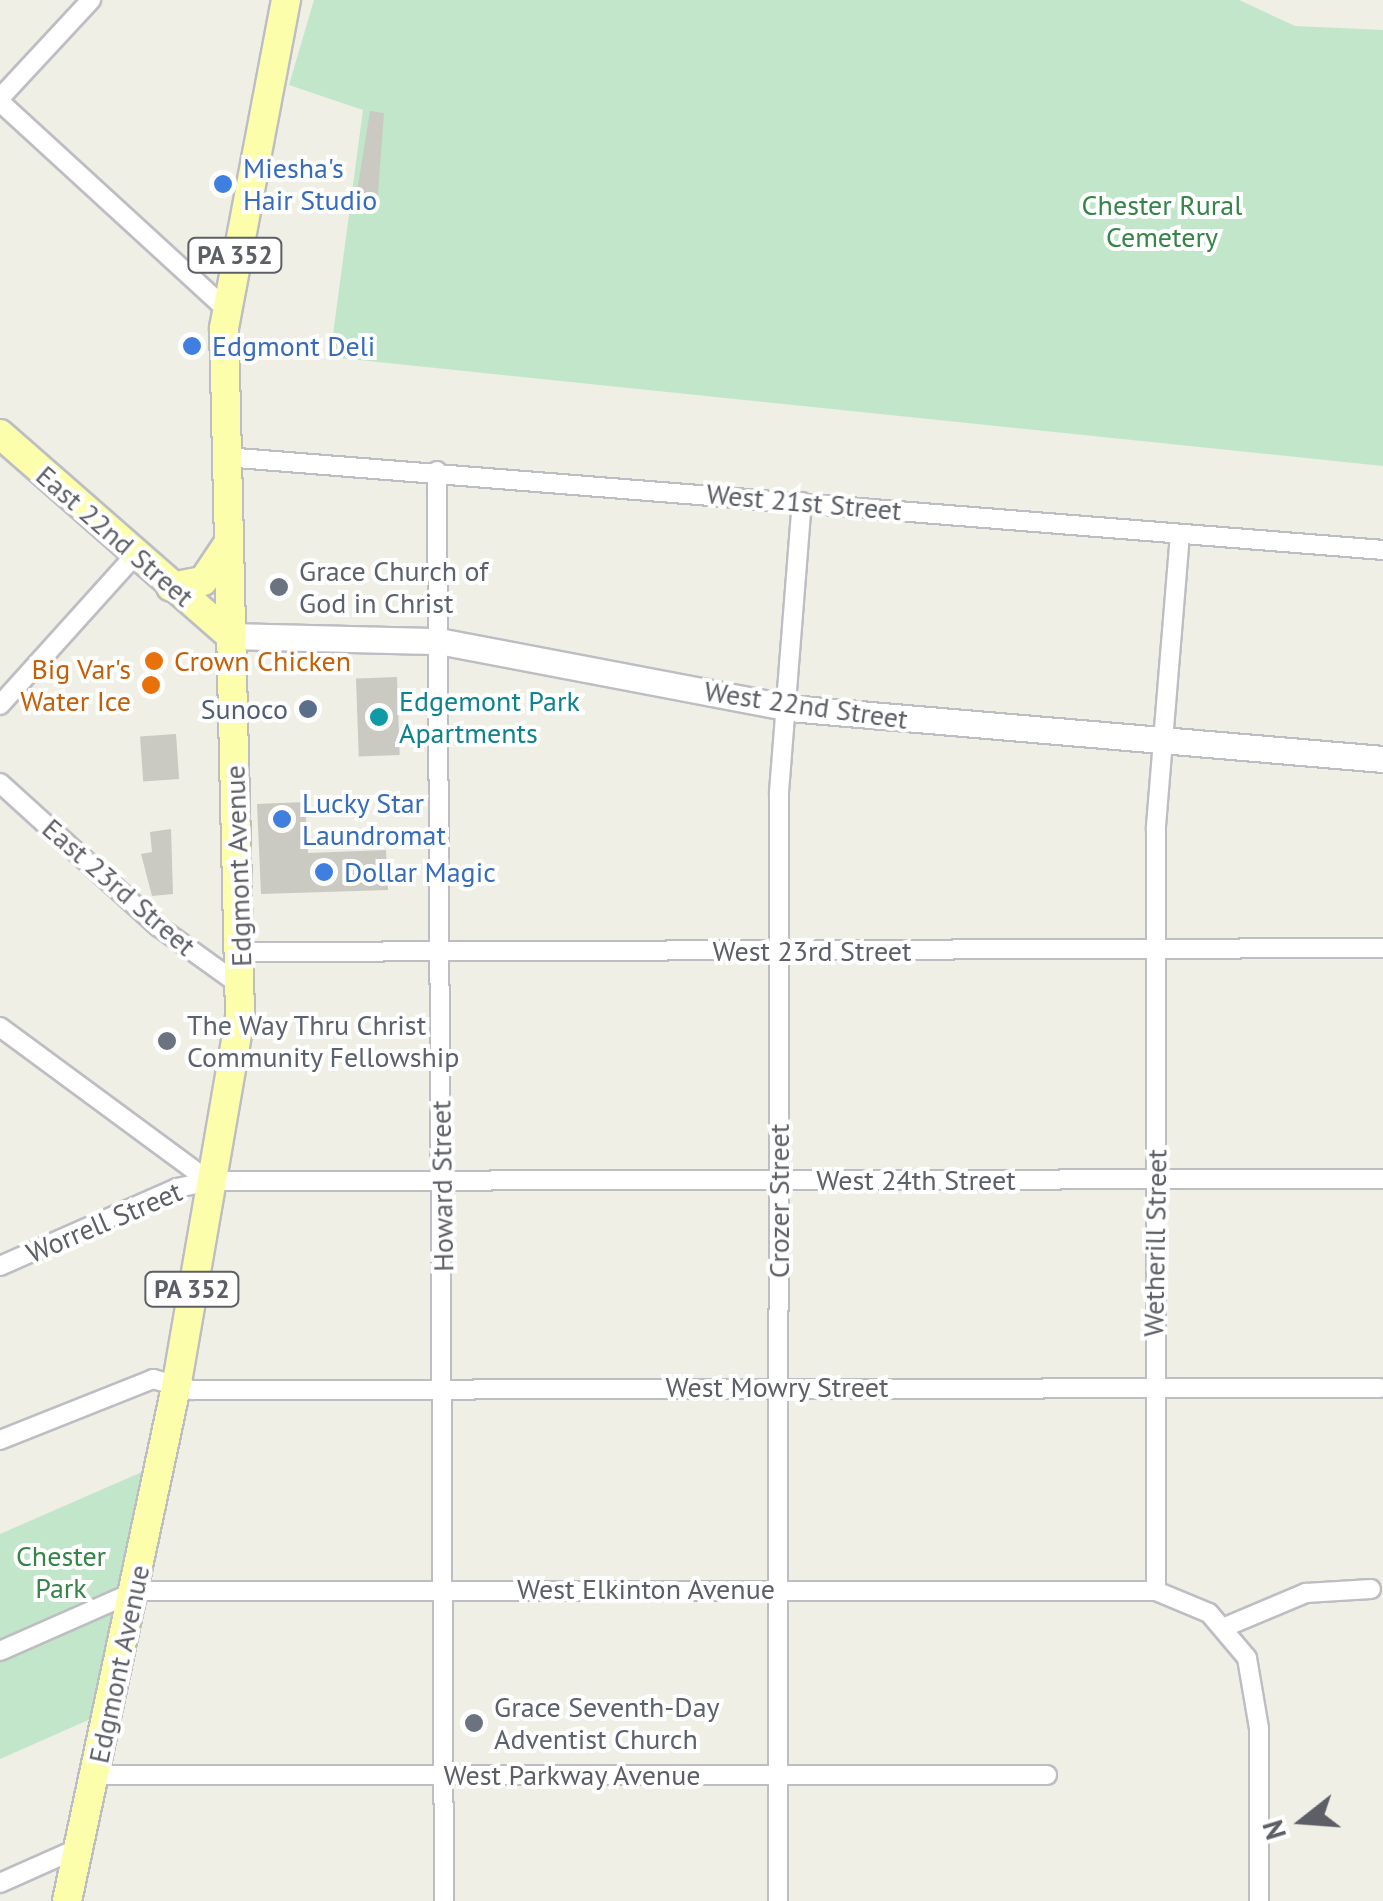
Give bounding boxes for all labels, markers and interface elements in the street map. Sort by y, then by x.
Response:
place label: Miesha's Hair Studio [243,151,377,217]
marker: Miesha's Hair Studio [212,173,234,195]
park label: Chester Rural Cemetery [1082,188,1242,254]
road number: PA 352 [185,235,285,275]
place label: Edgmont Deli [212,329,375,363]
marker: Edgmont Deli [181,335,203,357]
street label: East 22nd Street [29,459,201,613]
street label: West 21st Street [705,477,903,527]
place label: Grace Church of God in Christ [299,554,488,620]
marker: Grace Church of God in Christ [268,576,290,598]
place label: Crown Chicken [174,644,351,678]
marker: Crown Chicken [143,650,165,672]
place label: Big Var's Water Ice [20,652,131,718]
marker: Big Var's Water Ice [140,674,162,696]
street label: West 22nd Street [702,674,910,736]
place label: Edgemont Park Apartments [399,684,580,750]
place label: Sunoco [201,692,288,726]
marker: Sunoco [297,698,319,720]
marker: Edgemont Park Apartments [368,706,390,728]
street label: Edgmont Avenue [218,764,258,968]
place label: Lucky Star Laundromat [302,786,446,852]
marker: Lucky Star Laundromat [271,808,293,830]
street label: East 23rd Street [36,811,202,963]
place label: Dollar Magic [344,855,496,889]
marker: Dollar Magic [313,861,335,883]
street label: West 23rd Street [712,934,912,968]
place label: The Way Thru Christ Community Fellowship [187,1008,461,1074]
marker: The Way Thru Christ Community Fellowship [156,1030,178,1052]
street label: Howard Street [424,1100,460,1272]
street label: Crozer Street [762,1124,796,1278]
street label: Wetherill Street [1137,1149,1173,1337]
street label: West 24th Street [816,1163,1016,1197]
street label: Worrell Street [21,1174,187,1270]
road number: PA 352 [142,1269,242,1309]
street label: West Mowry Street [665,1370,889,1404]
park label: Chester Park [16,1539,106,1605]
street label: Edgmont Avenue [82,1561,156,1767]
street label: West Elkinton Avenue [517,1572,775,1606]
place label: Grace Seventh-Day Adventist Church [494,1690,720,1756]
marker: Grace Seventh-Day Adventist Church [463,1712,485,1734]
street label: West Parkway Avenue [443,1758,701,1792]
north arrow [1253,1771,1353,1871]
text: N [1253,1816,1294,1844]

